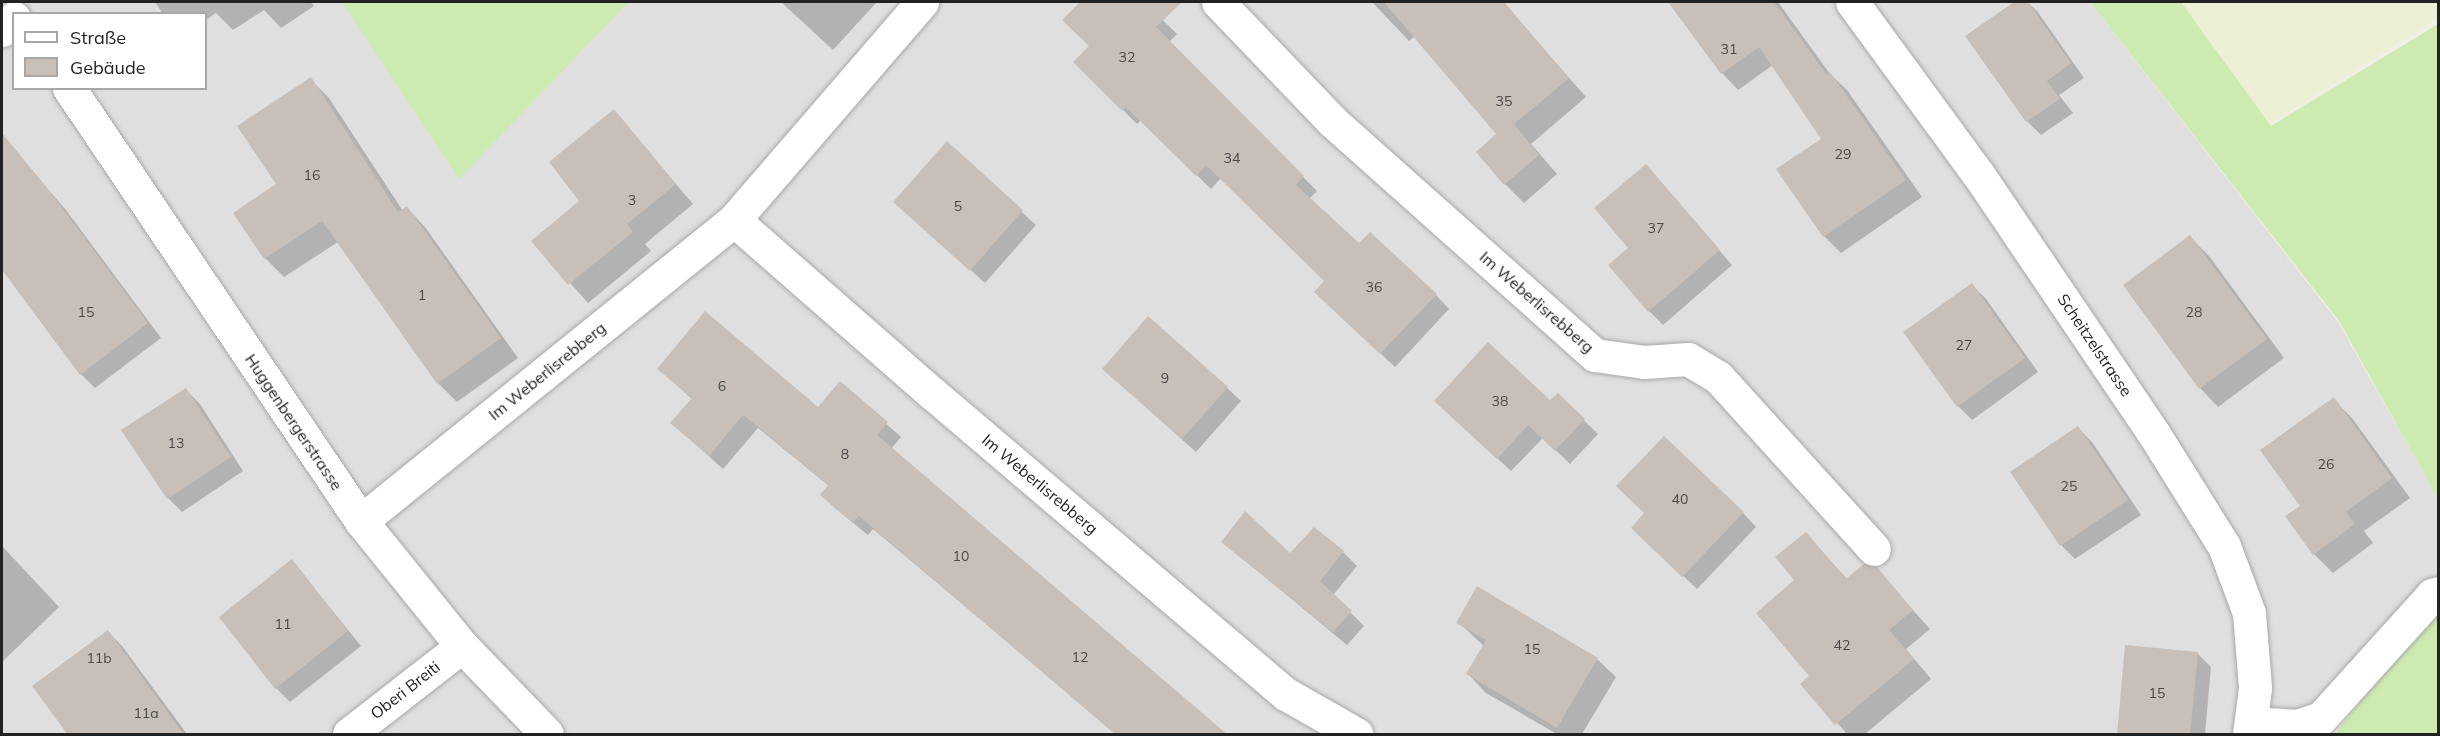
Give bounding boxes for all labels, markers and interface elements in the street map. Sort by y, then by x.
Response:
legend [12,12,207,90]
text: Straße [70,26,126,49]
house number: 31 [1721,41,1737,57]
house number: 32 [1119,49,1135,65]
text: Gebäude [70,56,146,79]
house number: 35 [1496,93,1512,109]
house number: 29 [1835,146,1851,162]
house number: 34 [1224,150,1240,166]
house number: 16 [304,167,320,183]
house number: 3 [628,192,636,208]
house number: 5 [954,198,962,214]
house number: 37 [1648,220,1664,236]
street label: Im Weberlisrebberg [1476,247,1598,357]
house number: 36 [1366,279,1382,295]
house number: 1 [418,287,426,303]
street label: Scheitzelstrasse [2054,290,2136,400]
house number: 15 [78,304,94,320]
house number: 28 [2186,304,2202,320]
street label: Im Weberlisrebberg [485,318,609,424]
house number: 27 [1956,337,1972,353]
street label: Huggenbergerstrasse [241,350,347,494]
house number: 9 [1161,370,1169,386]
house number: 6 [718,378,726,394]
house number: 38 [1492,393,1508,409]
street label: Im Weberlisrebberg [978,430,1102,538]
house number: 13 [168,435,184,451]
house number: 8 [841,446,849,462]
house number: 26 [2318,456,2334,472]
house number: 25 [2061,478,2077,494]
house number: 40 [1672,491,1688,507]
house number: 10 [953,548,969,564]
house number: 11 [275,616,291,632]
house number: 42 [1834,637,1850,653]
house number: 15 [1524,641,1540,657]
house number: 12 [1072,649,1088,665]
house number: 11b [86,650,112,666]
street label: Oberi Breiti [366,657,444,723]
house number: 15 [2149,685,2165,701]
house number: 11a [133,705,159,721]

